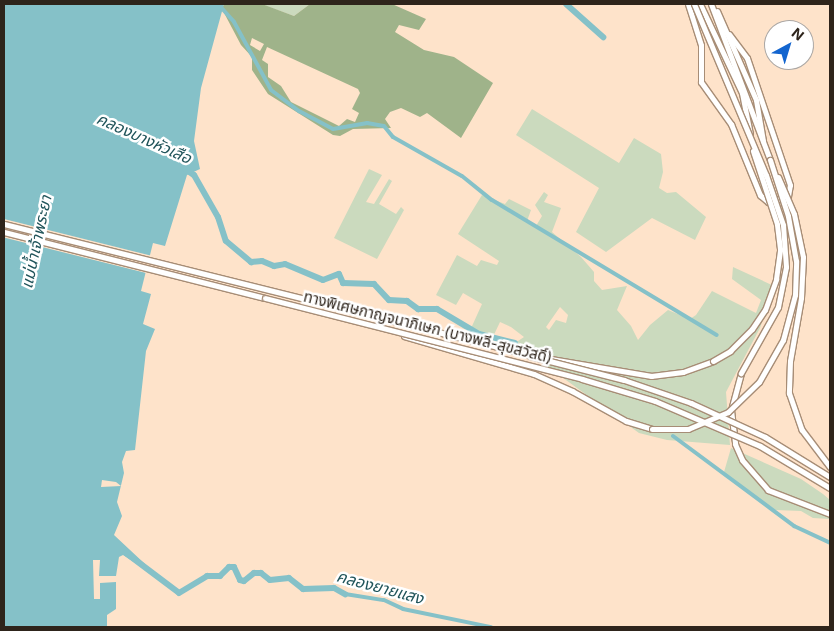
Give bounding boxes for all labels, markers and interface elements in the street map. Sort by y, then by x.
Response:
north arrow [764,20,814,70]
text: N [789,24,808,44]
water label: คลองบางหัวเสือ [94,109,194,167]
water label: แม่น้ำเจ้าพระยา [17,194,55,290]
street label: ทางพิเศษกาญจนาภิเษก (บางพลี-สุขสวัสดิ์) [302,287,554,367]
water label: คลองยายแสง [335,566,425,608]

